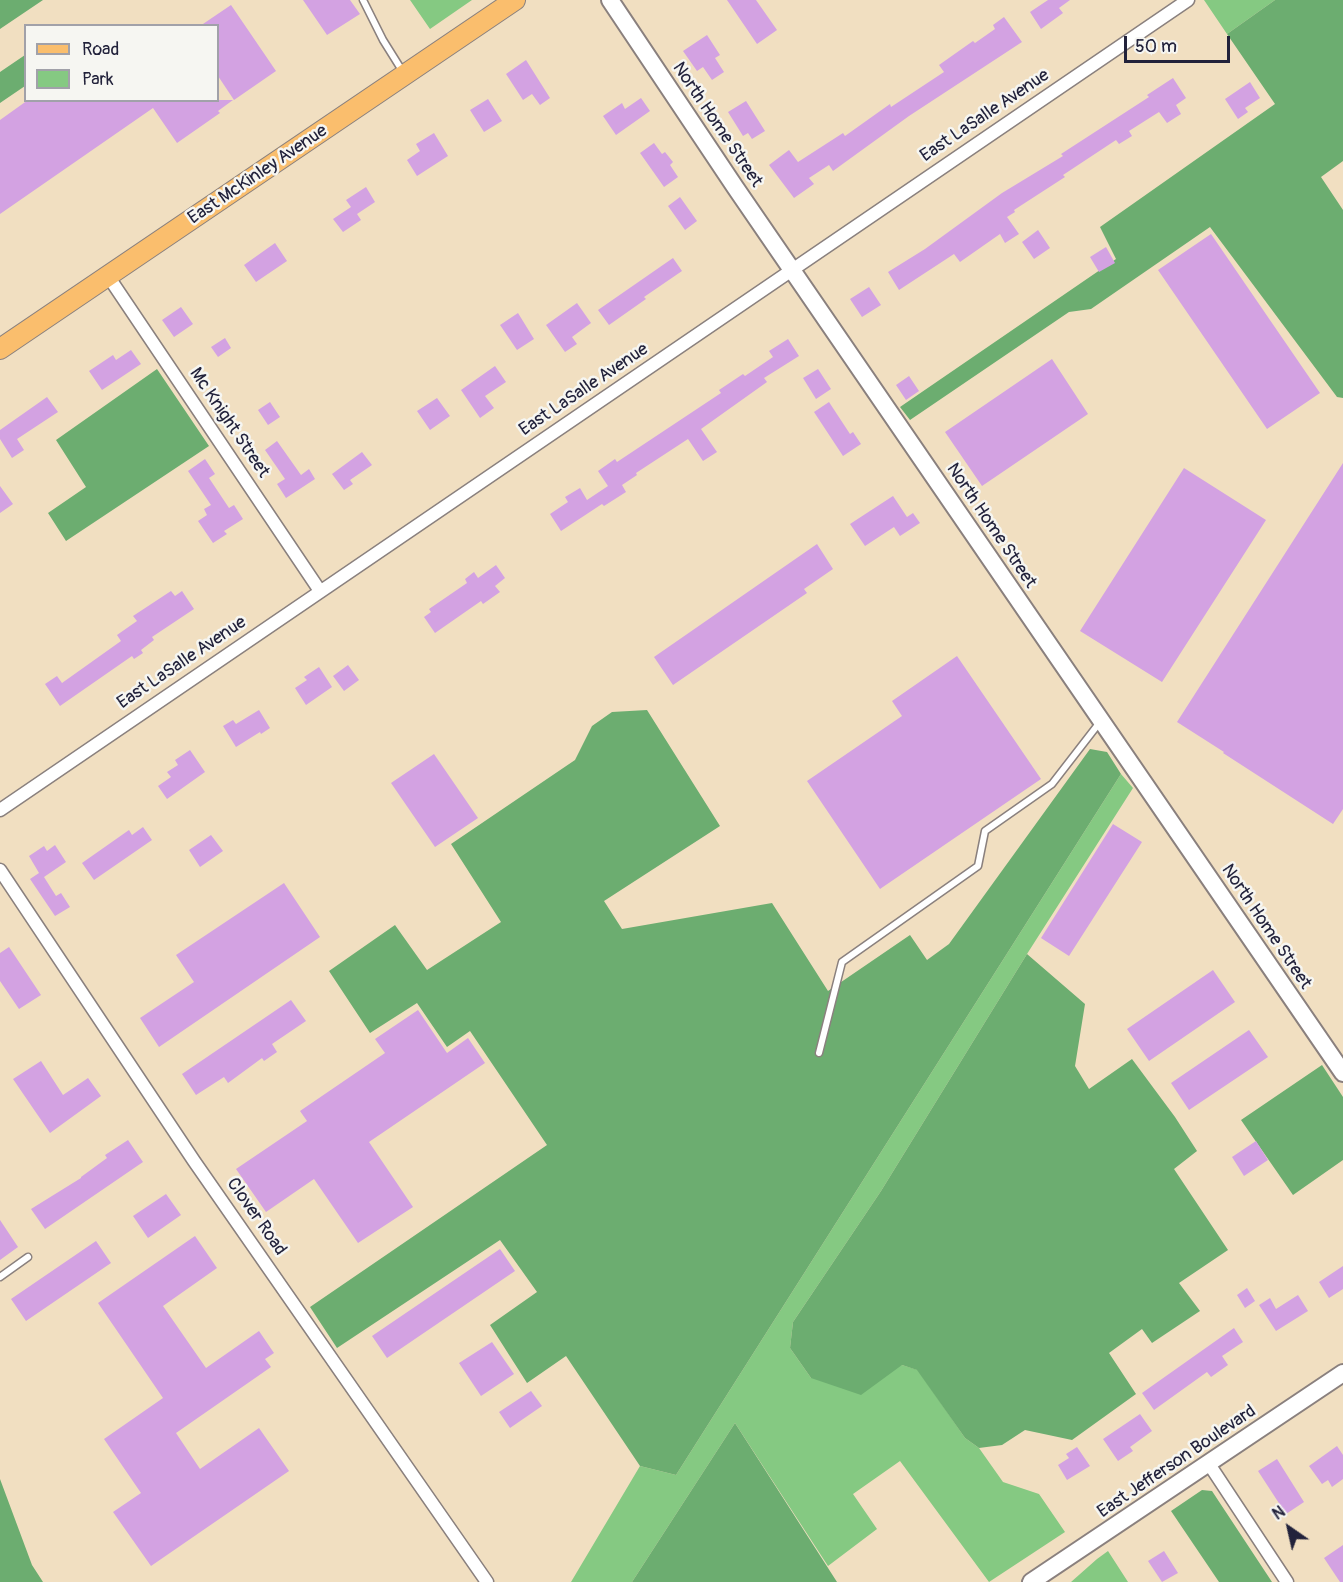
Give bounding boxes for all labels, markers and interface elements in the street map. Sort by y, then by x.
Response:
legend [24,24,219,102]
scale bar [1127,24,1234,62]
text: 50 m [1135,35,1177,58]
text: Road [82,38,119,61]
street label: North Home Street [667,58,767,192]
street label: East LaSalle Avenue [916,65,1054,167]
text: Park [82,68,114,91]
street label: East McKinley Avenue [184,120,332,230]
street label: East LaSalle Avenue [515,339,653,441]
street label: Mc Knight Street [184,364,274,482]
street label: North Home Street [941,459,1041,593]
street label: East LaSalle Avenue [113,612,251,714]
street label: North Home Street [1216,860,1316,994]
street label: Clover Road [221,1174,291,1260]
street label: East Jefferson Boulevard [1094,1401,1260,1523]
north arrow [1259,1498,1319,1558]
text: N [1269,1502,1289,1524]

